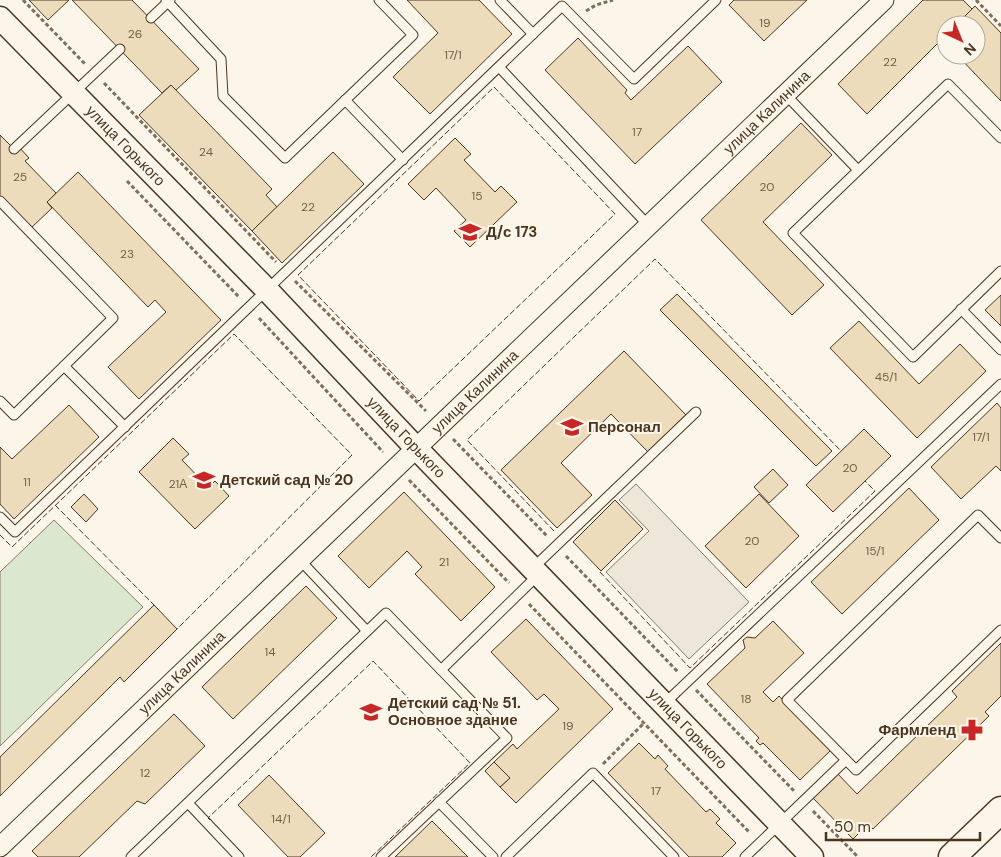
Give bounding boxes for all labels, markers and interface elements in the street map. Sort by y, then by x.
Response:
house number: 19 [759,15,771,31]
north arrow [936,15,986,65]
house number: 26 [128,26,142,42]
text: N [960,39,980,59]
house number: 17/1 [444,47,462,63]
house number: 22 [883,54,897,70]
street label: улица Калинина [719,66,815,159]
street label: улица Горького [81,101,169,190]
house number: 17 [632,124,642,140]
house number: 24 [199,144,213,160]
house number: 25 [13,169,27,185]
house number: 20 [759,179,775,195]
house number: 15 [471,188,483,204]
house number: 22 [301,199,315,215]
school or university icon: Д/с 173 [457,219,483,245]
place label: Д/с 173 [486,222,537,242]
house number: 23 [120,246,134,262]
street label: улица Калинина [427,345,523,438]
house number: 45/1 [875,369,897,385]
street label: улица Горького [363,392,450,483]
school or university icon: Персонал [559,414,585,440]
place label: Персонал [588,417,661,437]
house number: 17/1 [972,429,990,445]
house number: 20 [842,460,858,476]
school or university icon: Детский сад № 20 [191,467,217,493]
place label: Детский сад № 20 [220,470,353,490]
house number: 11 [23,474,31,490]
house number: 21А [169,476,187,492]
house number: 20 [744,533,760,549]
house number: 15/1 [865,543,885,559]
house number: 21 [439,554,449,570]
street label: улица Калинина [134,626,230,719]
house number: 14 [264,644,276,660]
street label: улица Горького [644,684,732,774]
house number: 18 [740,691,752,707]
place label: Детский сад № 51. Основное здание [388,693,521,730]
school or university icon: Детский сад № 51. Основное здание [358,699,384,725]
pharmacy icon: Фармленд [959,717,985,743]
house number: 19 [562,718,574,734]
place label: Фармленд [879,720,956,740]
house number: 12 [140,765,150,781]
house number: 17 [651,783,661,799]
scale bar [826,810,980,842]
house number: 14/1 [271,811,291,827]
text: 50 m [834,817,871,837]

